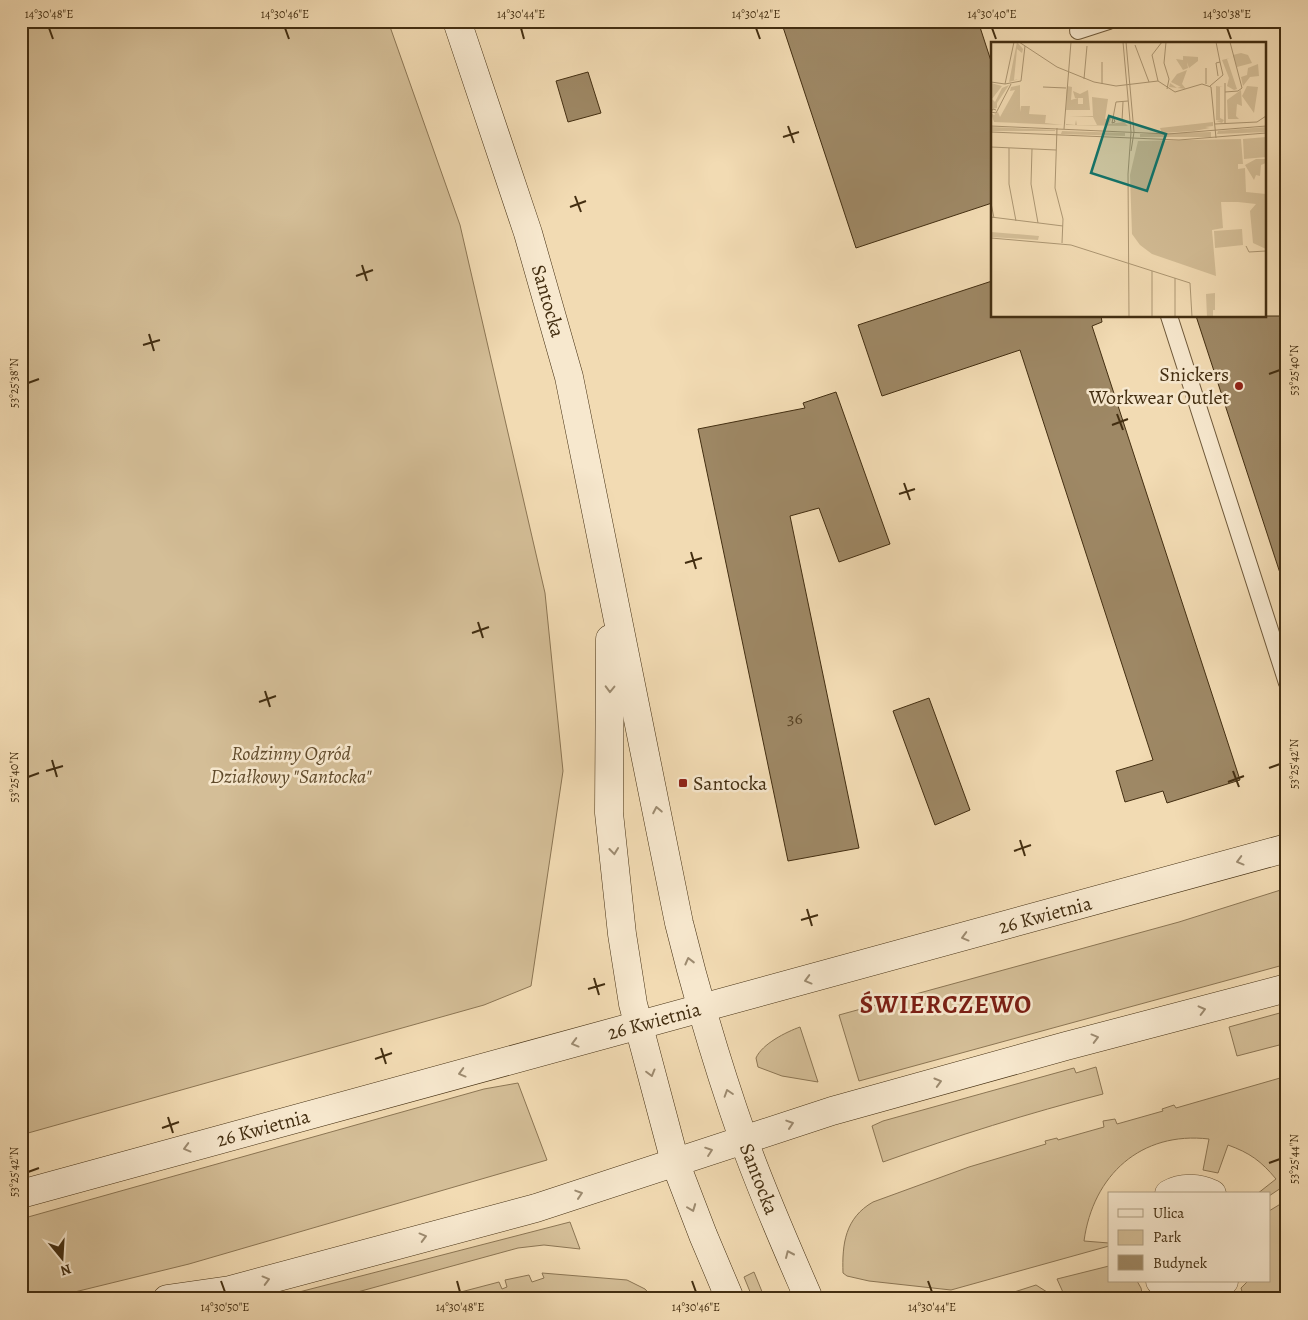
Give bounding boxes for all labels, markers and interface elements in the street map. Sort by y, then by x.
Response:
text: 14°30'48"E [25,6,73,22]
text: 14°30'46"E [261,6,309,22]
text: 14°30'44"E [497,6,545,22]
text: 14°30'42"E [732,6,780,22]
text: 14°30'40"E [967,6,1017,22]
text: 14°30'38"E [1203,6,1251,22]
inset map [991,42,1266,318]
street label: Santocka [525,262,571,341]
text: 53°25'40"N [1286,344,1302,395]
text: 53°25'38"N [6,358,22,408]
place label: Snickers Workwear Outlet [1088,361,1229,411]
marker: Snickers Workwear Outlet [1233,380,1245,392]
one-way arrow [605,686,615,693]
house number: 36 [787,706,803,730]
text: 53°25'42"N [1286,739,1302,789]
park label: Rodzinny Ogród Działkowy "Santocka" [210,740,373,790]
text: 53°25'40"N [6,751,22,802]
place label: Santocka [693,770,768,797]
marker: Santocka [677,777,689,789]
one-way arrow [652,805,663,814]
one-way arrow [608,848,619,856]
one-way arrow [1235,855,1244,866]
street label: 26 Kwietnia [995,889,1095,940]
one-way arrow [961,931,969,942]
one-way arrow [684,957,695,966]
one-way arrow [804,974,813,985]
district label: ŚWIERCZEWO [860,988,1032,1022]
street label: 26 Kwietnia [604,995,704,1046]
one-way arrow [1197,1005,1205,1015]
one-way arrow [1090,1034,1098,1044]
one-way arrow [570,1037,579,1048]
one-way arrow [458,1067,467,1078]
one-way arrow [646,1069,656,1077]
one-way arrow [934,1077,943,1088]
one-way arrow [724,1089,734,1097]
street label: 26 Kwietnia [213,1102,313,1153]
one-way arrow [785,1120,793,1130]
text: 53°25'44"N [1286,1134,1302,1184]
street label: Santocka [733,1139,785,1219]
one-way arrow [184,1143,192,1153]
text: 53°25'42"N [6,1147,22,1197]
one-way arrow [704,1147,713,1157]
one-way arrow [575,1189,583,1199]
legend [1108,1192,1270,1282]
one-way arrow [686,1203,697,1212]
text: Ulica [1153,1203,1184,1223]
text: Park [1153,1227,1182,1247]
north arrow [38,1232,88,1282]
one-way arrow [418,1233,427,1243]
one-way arrow [785,1250,796,1259]
text: Budynek [1153,1253,1208,1273]
text: N [58,1259,74,1280]
one-way arrow [262,1276,270,1286]
text: 14°30'50"E [201,1299,249,1315]
text: 14°30'48"E [436,1299,484,1315]
text: 14°30'46"E [672,1299,720,1315]
text: 14°30'44"E [908,1299,956,1315]

